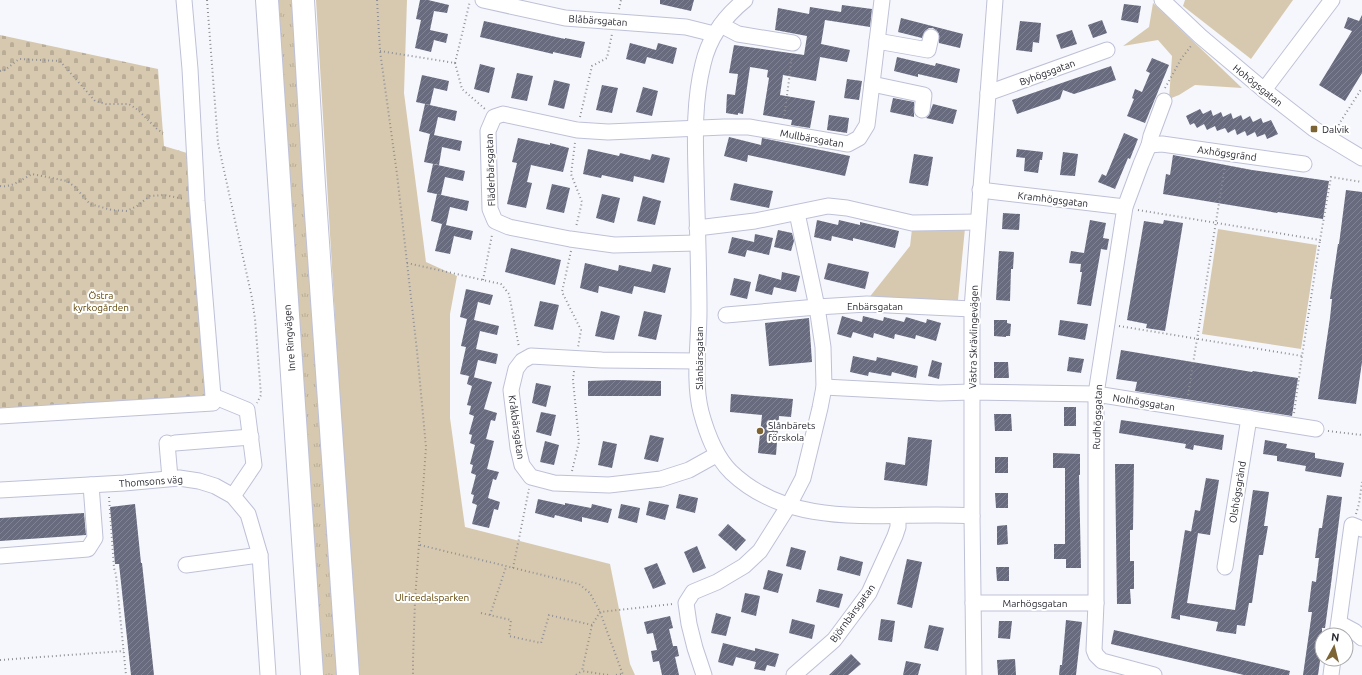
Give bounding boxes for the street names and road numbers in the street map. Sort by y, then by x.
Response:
street label: Blåbärsgatan [568,13,628,28]
street label: Byhögsgatan [1018,57,1077,88]
street label: Hohögsgatan [1231,62,1285,109]
street label: Mullbärsgatan [779,127,845,150]
street label: Fläderbärsgatan [484,133,497,207]
street label: Axhögsgränd [1197,144,1257,163]
street label: Kramhögsgatan [1017,190,1089,209]
street label: Västra Skrävlingevägen [967,285,980,389]
street label: Enbärsgatan [847,301,903,312]
street label: Inre Ringvägen [282,304,297,372]
street label: Slånbärsgatan [694,326,705,390]
street label: Rudhögsgatan [1091,384,1104,450]
street label: Nolhögsgatan [1112,392,1176,413]
street label: Kråkbärsgatan [507,394,526,460]
street label: Olshögsgränd [1227,460,1248,524]
street label: Thomsons väg [119,474,183,489]
street label: Björnbärsgatan [828,582,877,644]
street label: Marhögsgatan [1003,598,1067,609]

